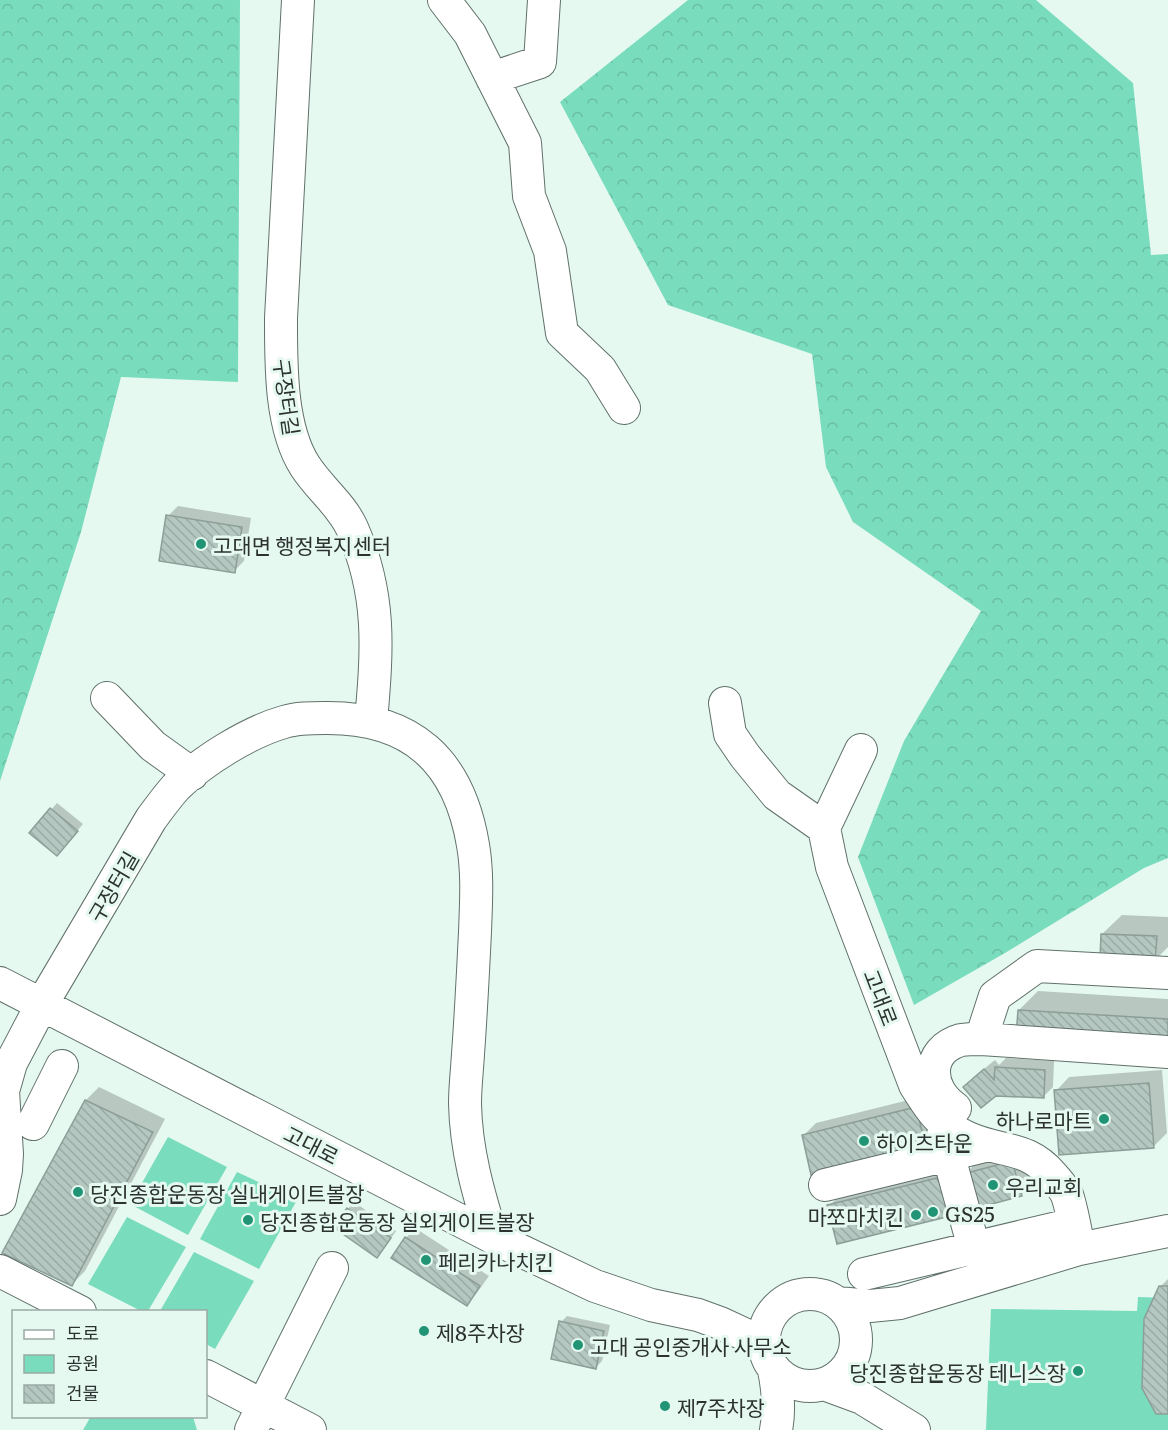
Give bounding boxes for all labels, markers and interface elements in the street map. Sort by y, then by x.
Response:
street label: 구장터길 [267,357,309,437]
place label: 고대면 행정복지센터 [213,529,391,560]
marker: 고대면 행정복지센터 [194,537,208,551]
street label: 구장터길 [79,845,145,927]
street label: 고대로 [857,964,907,1030]
place label: 하나로마트 [995,1104,1092,1135]
marker: 하나로마트 [1097,1112,1111,1126]
street label: 고대로 [279,1117,345,1171]
place label: 하이츠타운 [876,1126,973,1157]
marker: 하이츠타운 [857,1134,871,1148]
place label: 우리교회 [1005,1170,1082,1201]
place label: 당진종합운동장 실내게이트볼장 [90,1177,365,1208]
marker: 우리교회 [986,1178,1000,1192]
marker: 당진종합운동장 실내게이트볼장 [71,1185,85,1199]
place label: GS25 [945,1197,995,1228]
place label: 마쪼마치킨 [807,1200,904,1231]
place label: 당진종합운동장 실외게이트볼장 [260,1205,535,1236]
marker: GS25 [926,1205,940,1219]
marker: 마쪼마치킨 [909,1208,923,1222]
marker: 당진종합운동장 실외게이트볼장 [241,1213,255,1227]
place label: 페리카나치킨 [438,1245,554,1276]
marker: 페리카나치킨 [419,1253,433,1267]
legend [12,1310,207,1418]
place label: 제8주차장 [436,1316,525,1347]
text: 도로 [66,1319,99,1346]
marker: 제8주차장 [417,1324,431,1338]
place label: 고대 공인중개사 사무소 [590,1330,792,1361]
marker: 고대 공인중개사 사무소 [571,1338,585,1352]
text: 공원 [66,1349,99,1376]
place label: 당진종합운동장 테니스장 [849,1356,1066,1387]
marker: 당진종합운동장 테니스장 [1071,1364,1085,1378]
text: 건물 [66,1379,99,1406]
place label: 제7주차장 [677,1391,765,1422]
marker: 제7주차장 [658,1399,672,1413]

